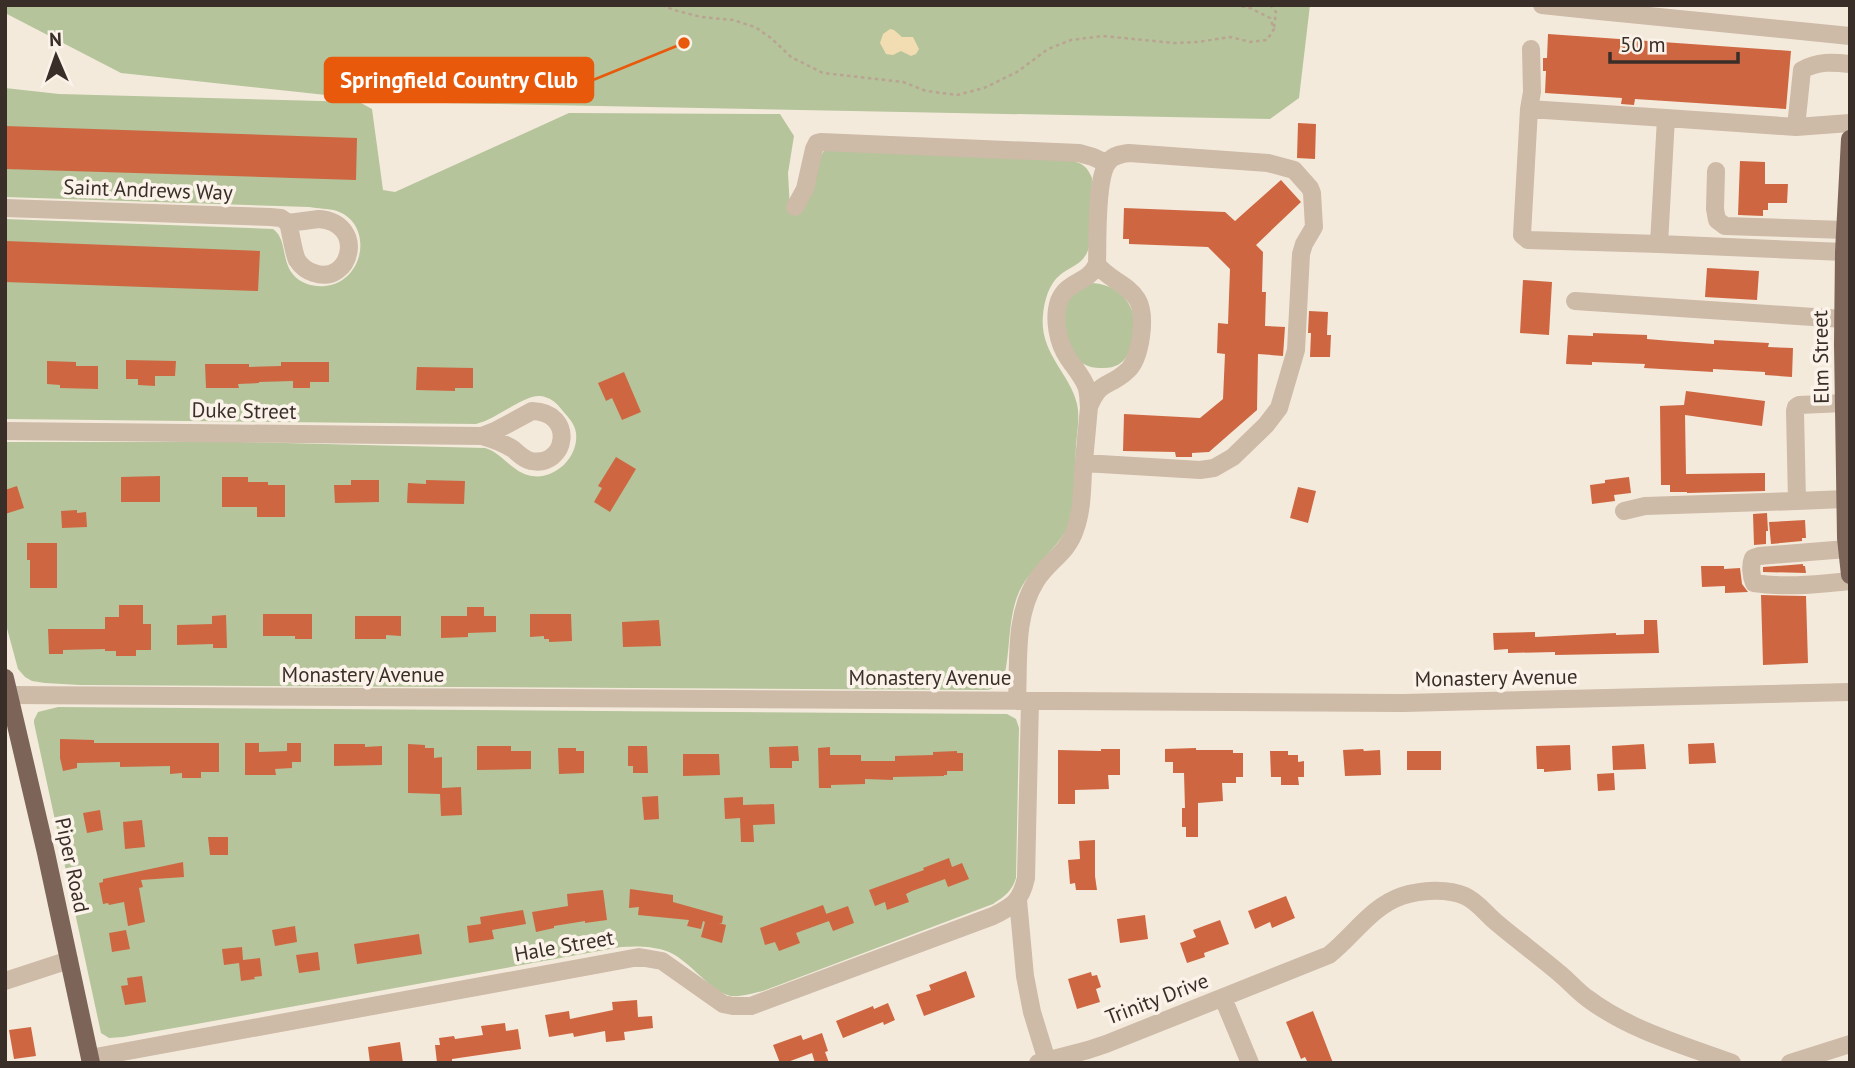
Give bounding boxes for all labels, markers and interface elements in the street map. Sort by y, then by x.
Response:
north arrow [21,21,91,91]
scale bar [1610,21,1738,65]
text: N [49,27,62,51]
text: 50 m [1620,31,1666,58]
callout: Springfield Country Club [325,58,593,102]
text: Springfield Country Club [340,65,578,94]
street label: Saint Andrews Way [63,173,233,206]
street label: Elm Street [1806,310,1835,404]
street label: Duke Street [191,396,297,425]
street label: Monastery Avenue [282,661,444,688]
street label: Monastery Avenue [1414,663,1578,692]
street label: Monastery Avenue [849,664,1011,691]
street label: Piper Road [49,815,96,915]
street label: Hale Street [512,923,616,968]
street label: Trinity Drive [1101,967,1212,1031]

